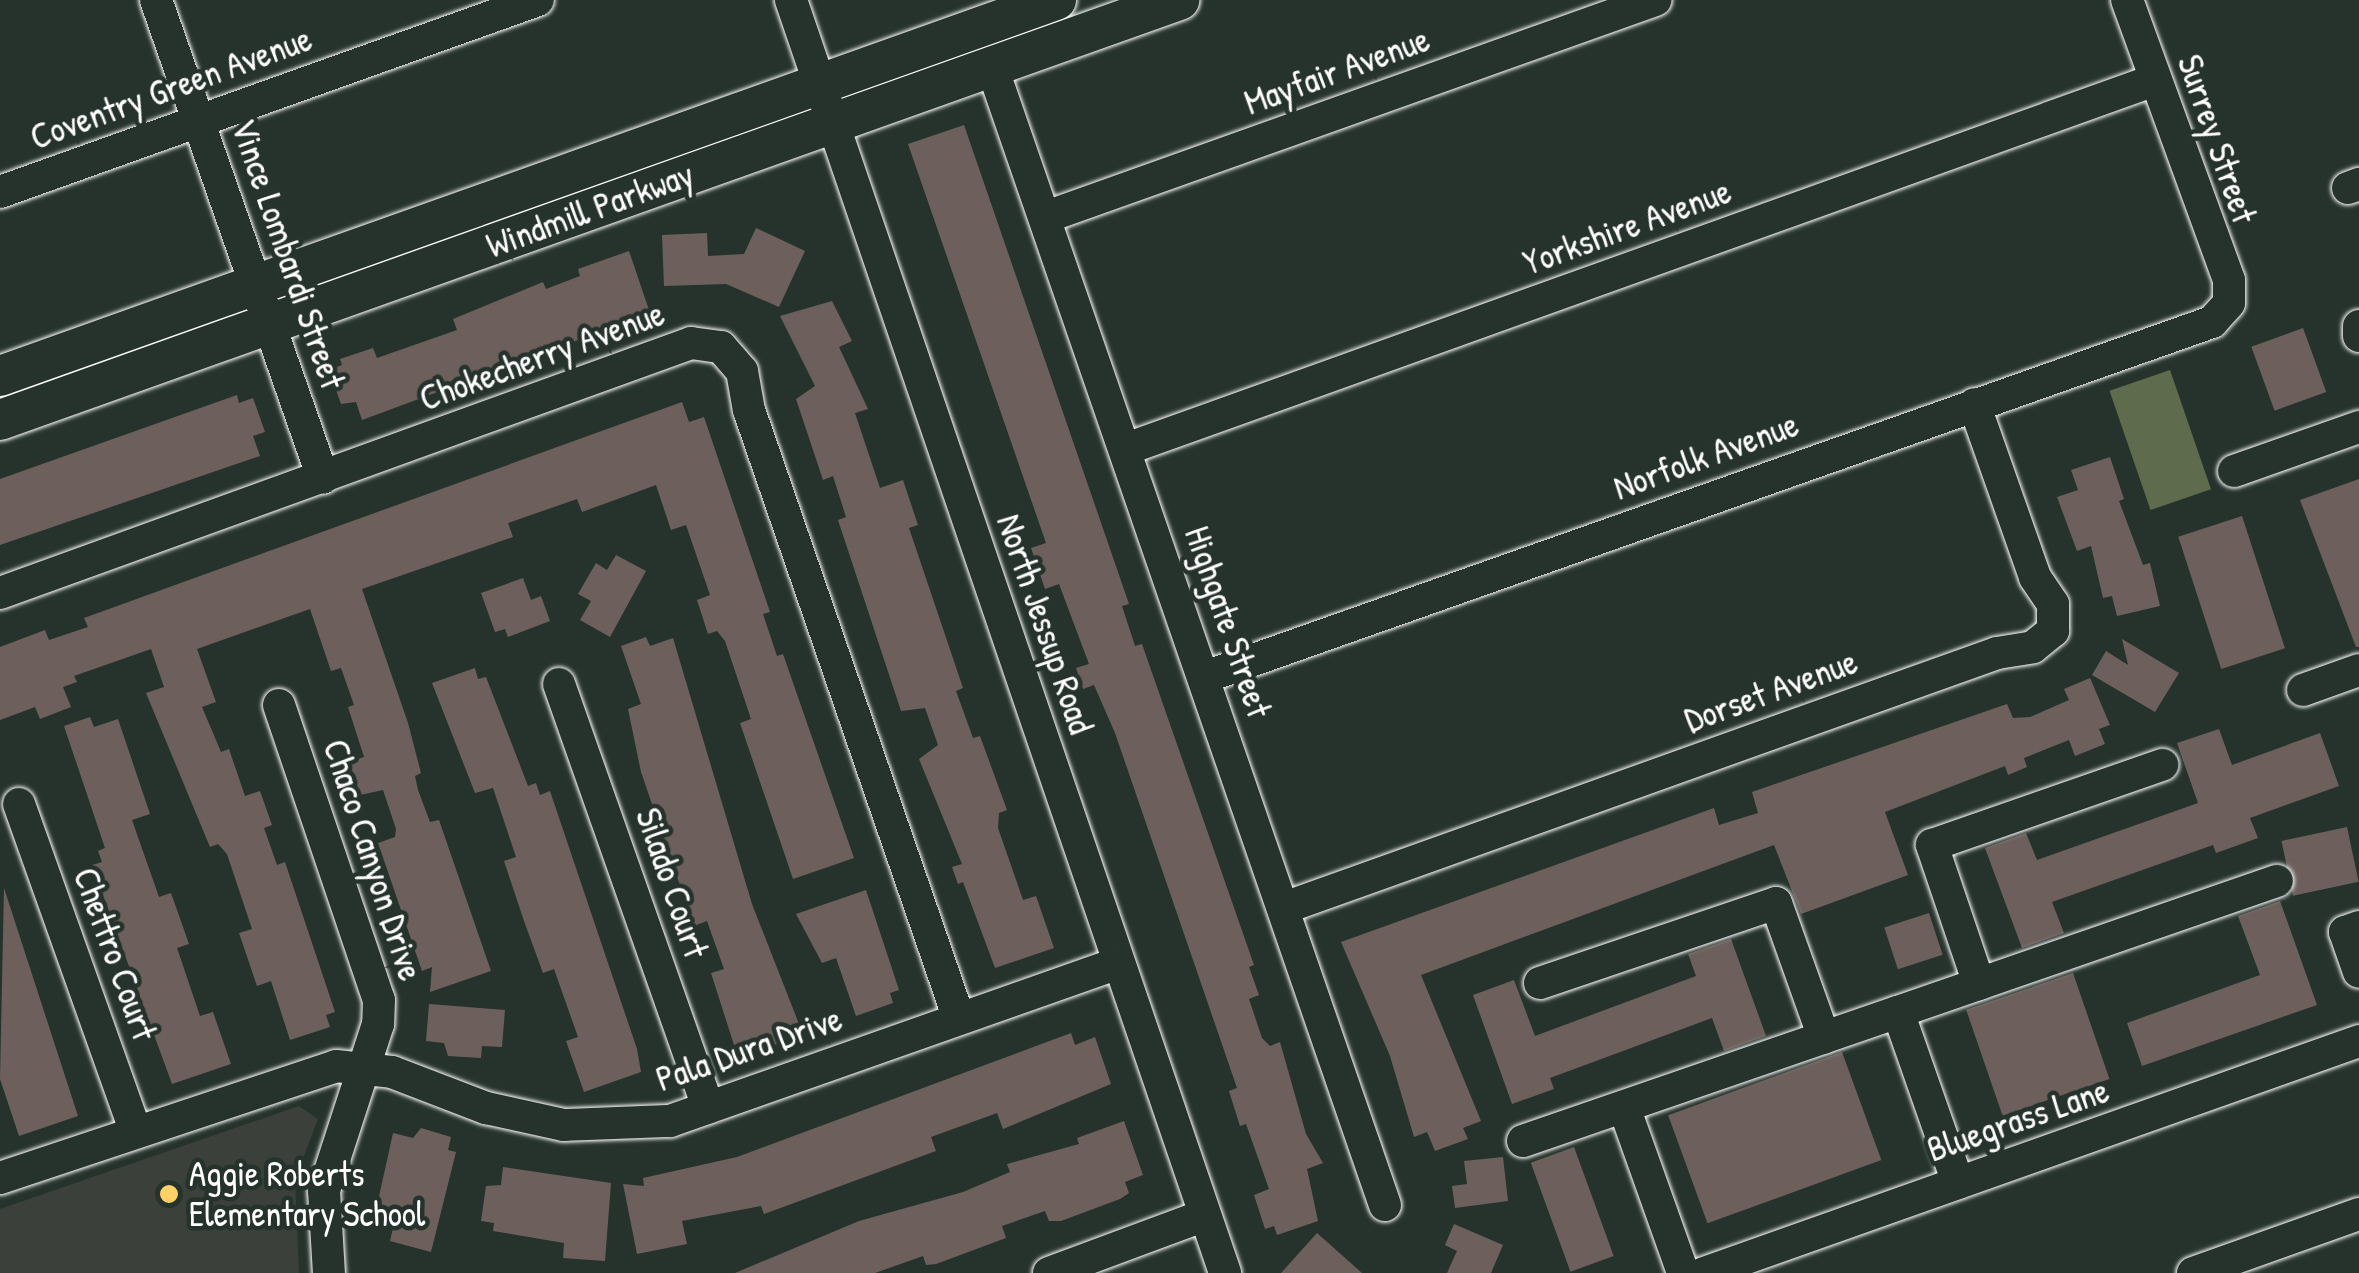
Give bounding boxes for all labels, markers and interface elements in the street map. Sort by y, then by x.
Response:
street label: Coventry Green Avenue [25,18,317,158]
street label: Mayfair Avenue [1239,18,1435,124]
street label: Surrey Street [2169,49,2265,229]
street label: Vince Lombardi Street [222,114,354,394]
street label: Windmill Parkway [481,153,699,267]
street label: Yorkshire Avenue [1517,170,1737,284]
street label: Chokecherry Avenue [414,292,670,420]
street label: Norfolk Avenue [1608,403,1804,509]
street label: North Jessup Road [988,509,1102,739]
street label: Highgate Street [1176,521,1280,723]
street label: Dorset Avenue [1679,640,1863,742]
street label: Chaco Canyon Drive [314,734,432,986]
street label: Silado Court [627,803,717,963]
street label: Chettro Court [64,862,166,1046]
street label: Pala Dura Drive [651,998,847,1100]
street label: Bluegrass Lane [1922,1069,2114,1171]
place label: Aggie Roberts Elementary School [189,1153,425,1235]
marker: Aggie Roberts Elementary School [158,1183,180,1205]

